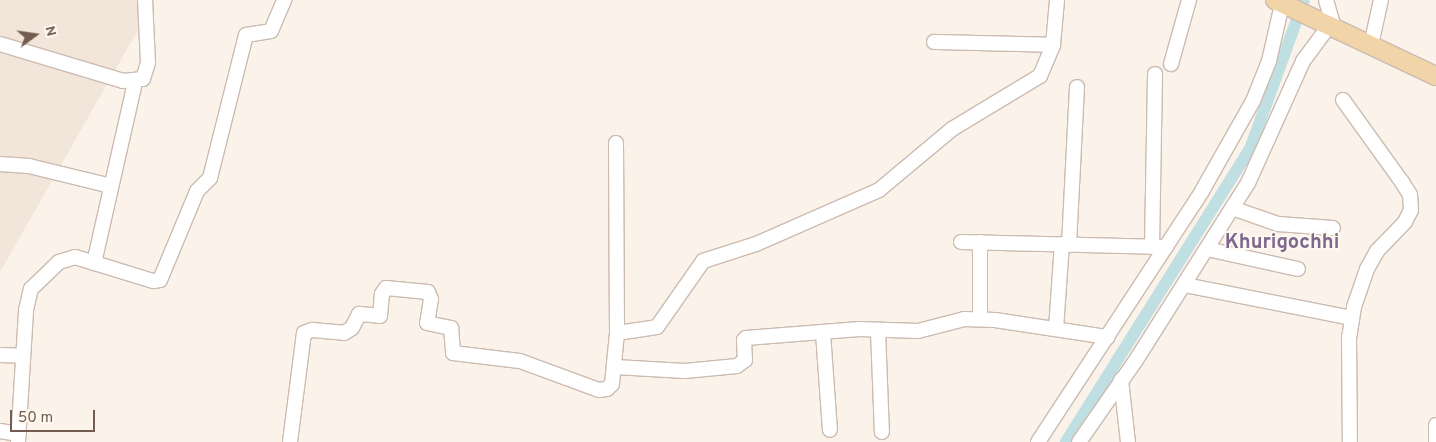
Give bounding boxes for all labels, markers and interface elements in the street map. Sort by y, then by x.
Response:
north arrow [10,10,60,60]
text: N [41,24,60,38]
district label: Khurigochhi [1225,231,1339,255]
scale bar [12,400,98,432]
text: 50 m [18,409,53,428]

